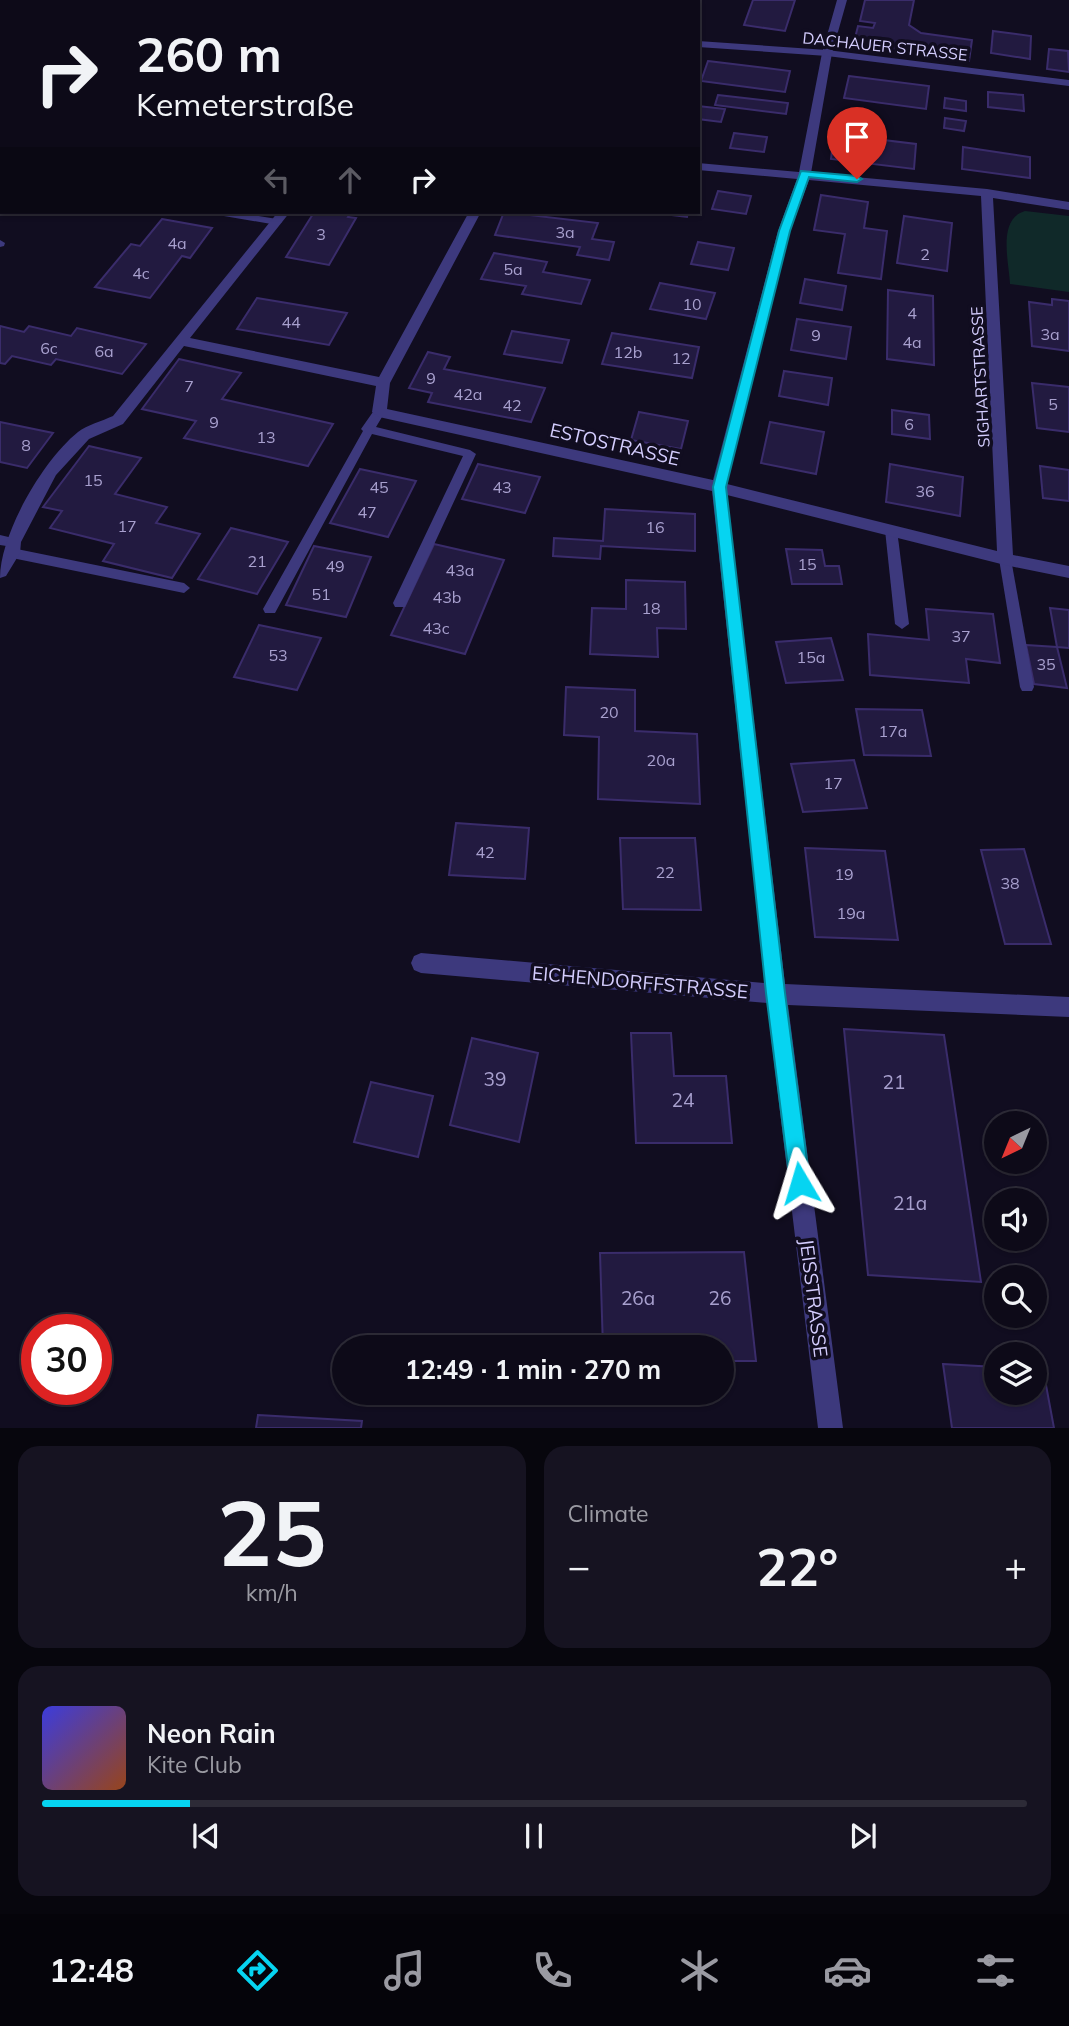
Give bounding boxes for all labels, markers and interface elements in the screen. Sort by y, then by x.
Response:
text: 260 m [136,23,282,84]
street label: DACHAUER STRASSE [801,27,969,65]
icon: right [21,28,112,119]
text: Kemeterstraße [136,84,354,124]
pin [827,107,887,179]
icon: arrive [838,118,876,156]
icon: left [258,161,296,199]
icon: ahead [331,161,369,199]
icon: right [404,161,442,199]
house number: 3a [555,222,575,242]
house number: 3 [316,224,326,244]
house number: 4a [167,233,187,253]
house number: 2 [920,244,930,264]
house number: 5a [503,259,523,279]
house number: 4c [132,263,150,283]
house number: 10 [682,294,702,314]
house number: 4 [907,303,917,323]
street label: SIGHARTSTRASSE [966,306,994,448]
house number: 44 [281,312,301,332]
house number: 3a [1040,324,1060,344]
house number: 9 [811,325,821,345]
house number: 4a [902,332,922,352]
house number: 6c [40,338,58,358]
house number: 6a [94,341,114,361]
house number: 12b [614,342,642,362]
house number: 12 [671,348,691,368]
house number: 9 [426,368,436,388]
house number: 7 [184,376,194,396]
house number: 42a [454,384,482,404]
house number: 5 [1048,394,1058,414]
house number: 42 [502,395,522,415]
house number: 9 [209,412,219,432]
house number: 6 [904,414,914,434]
street label: ESTOSTRASSE [548,417,682,471]
house number: 13 [256,427,276,447]
house number: 8 [21,435,31,455]
house number: 15 [83,470,103,490]
house number: 45 [369,477,389,497]
house number: 43 [492,477,512,497]
house number: 36 [915,481,935,501]
house number: 47 [357,502,377,522]
house number: 17 [117,516,137,536]
house number: 16 [645,517,665,537]
house number: 21 [247,551,267,571]
house number: 15 [797,554,817,574]
house number: 49 [325,556,345,576]
house number: 43a [446,560,474,580]
house number: 51 [311,584,331,604]
house number: 43b [433,587,461,607]
house number: 18 [641,598,661,618]
house number: 43c [422,618,450,638]
house number: 37 [951,626,971,646]
house number: 53 [268,645,288,665]
house number: 15a [797,647,825,667]
house number: 35 [1036,654,1056,674]
house number: 20 [599,702,619,722]
house number: 17a [879,721,907,741]
house number: 20a [647,750,675,770]
house number: 17 [823,773,843,793]
house number: 42 [475,842,495,862]
house number: 22 [655,862,675,882]
house number: 19 [834,864,854,884]
house number: 38 [1000,873,1020,893]
house number: 19a [837,903,865,923]
street label: EICHENDORFFSTRASSE [531,961,749,1003]
house number: 39 [484,1067,506,1091]
house number: 21 [883,1070,905,1094]
house number: 24 [672,1088,694,1112]
north arrow [984,1111,1046,1174]
map controls [984,1111,1047,1405]
position arrow [763,1146,837,1220]
button: sound [984,1188,1047,1251]
house number: 21a [893,1191,927,1215]
street label: JEISSTRASSE [795,1238,833,1358]
button: search [984,1265,1047,1328]
house number: 26a [621,1286,655,1310]
house number: 26 [709,1286,731,1310]
speed limit sign: 30 [21,1314,112,1405]
button: layers [984,1342,1047,1405]
text: 12:49 · 1 min · 270 m [405,1353,661,1386]
text: 25 [217,1475,326,1589]
text: Climate [568,1499,649,1528]
text: 22° [756,1534,838,1599]
text: − [568,1542,590,1590]
text: + [1004,1542,1027,1590]
text: km/h [246,1578,298,1607]
text: Neon Rain [147,1717,276,1750]
text: Kite Club [147,1750,242,1779]
icon: previous [187,1817,225,1855]
icon: pause [515,1817,553,1855]
icon: next [844,1817,882,1855]
icon: directions [233,1946,282,1995]
icon: music [380,1946,429,1995]
icon: phone [528,1946,577,1995]
icon: climate [675,1946,724,1995]
icon: car [823,1946,872,1995]
icon: filters [971,1946,1020,1995]
text: 12:48 [49,1950,134,1990]

